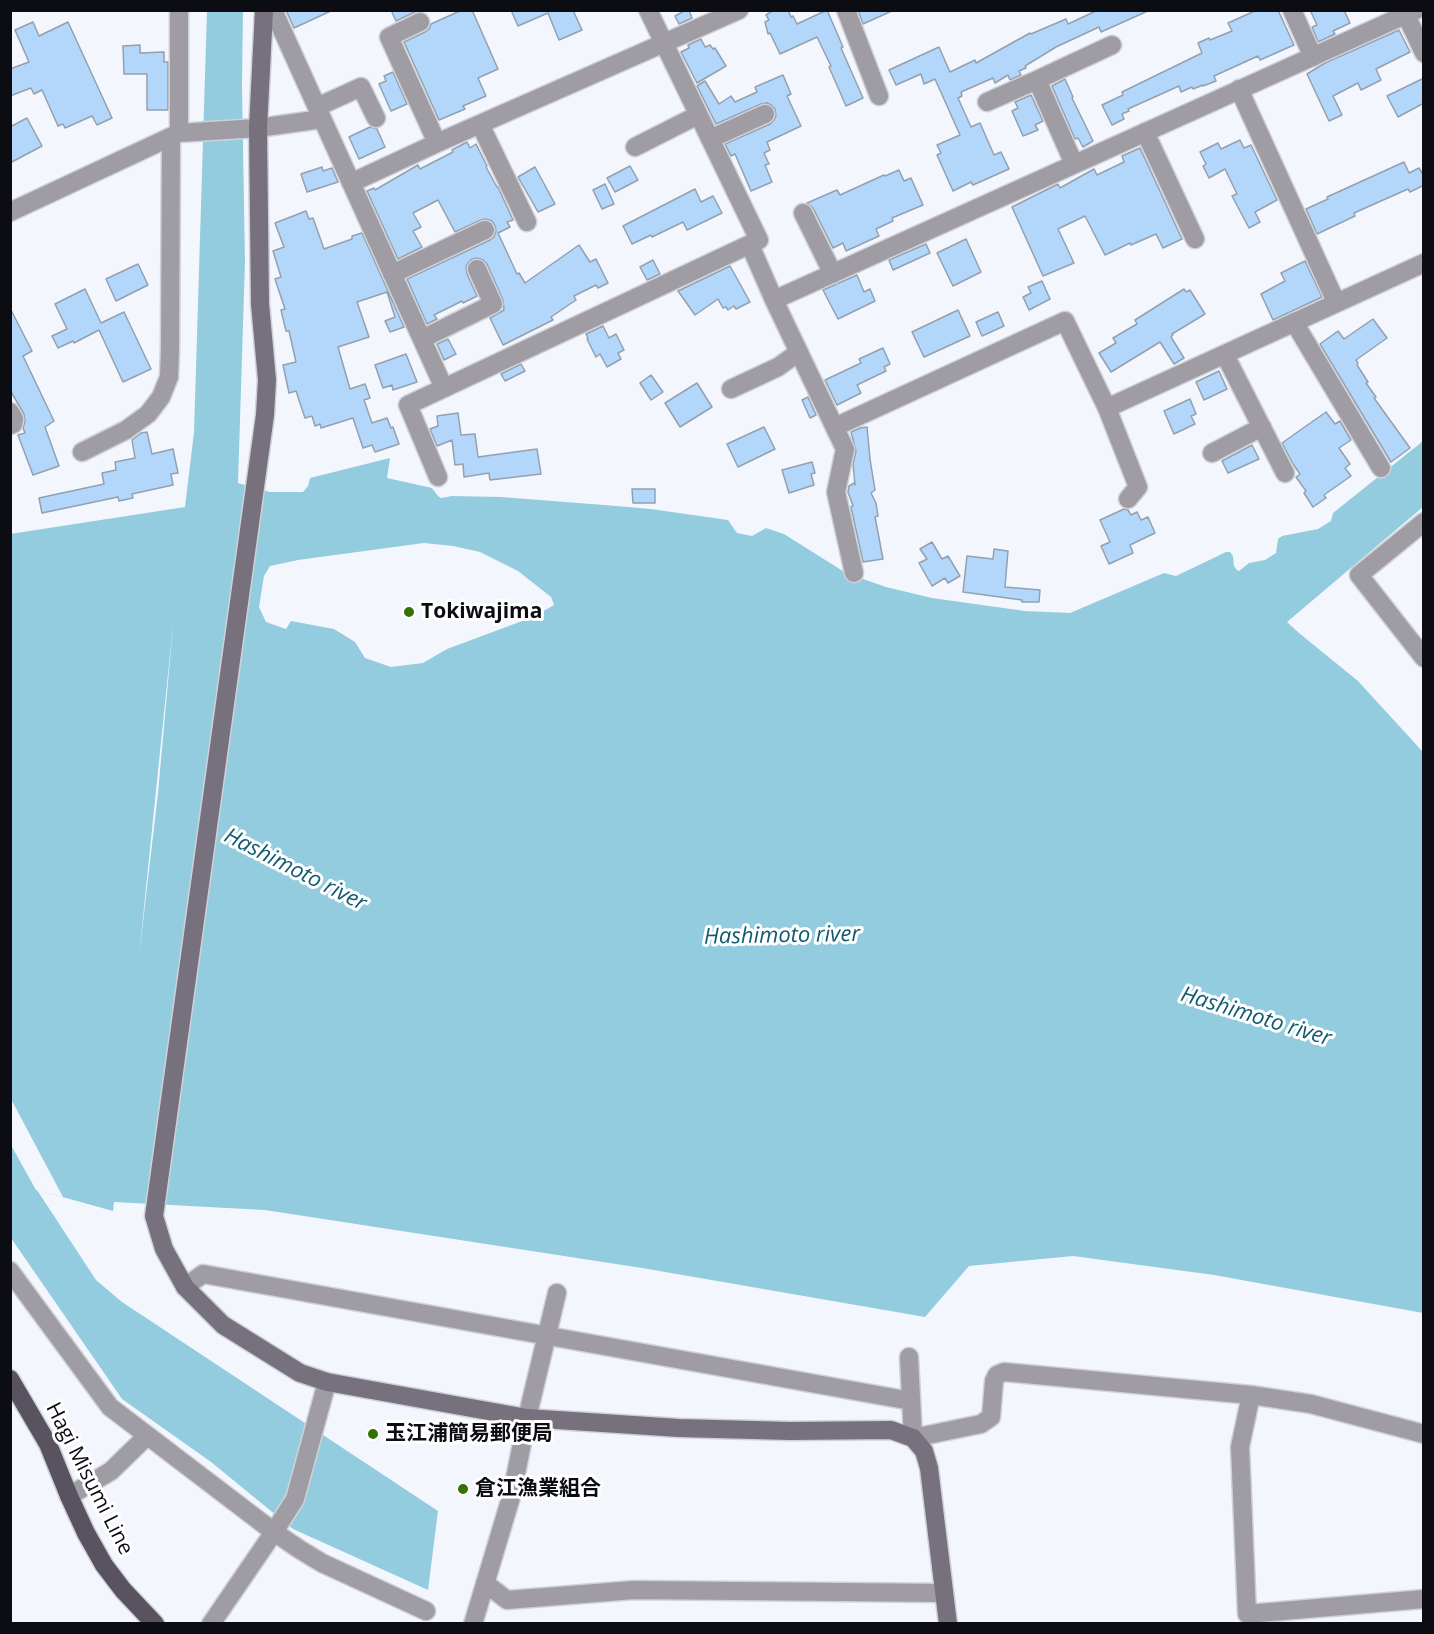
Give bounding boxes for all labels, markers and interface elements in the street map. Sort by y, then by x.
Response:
place label: Tokiwajima [421,599,542,625]
marker: Tokiwajima [402,605,416,619]
water label: Hashimoto river [219,823,371,917]
water label: Hashimoto river [704,921,860,951]
water label: Hashimoto river [1178,982,1334,1052]
street label: Hagi Misumi Line [40,1399,138,1559]
place label: 玉江浦簡易郵便局 [385,1421,553,1447]
marker: 玉江浦簡易郵便局 [366,1427,380,1441]
place label: 倉江漁業組合 [475,1476,601,1502]
marker: 倉江漁業組合 [456,1482,470,1496]

